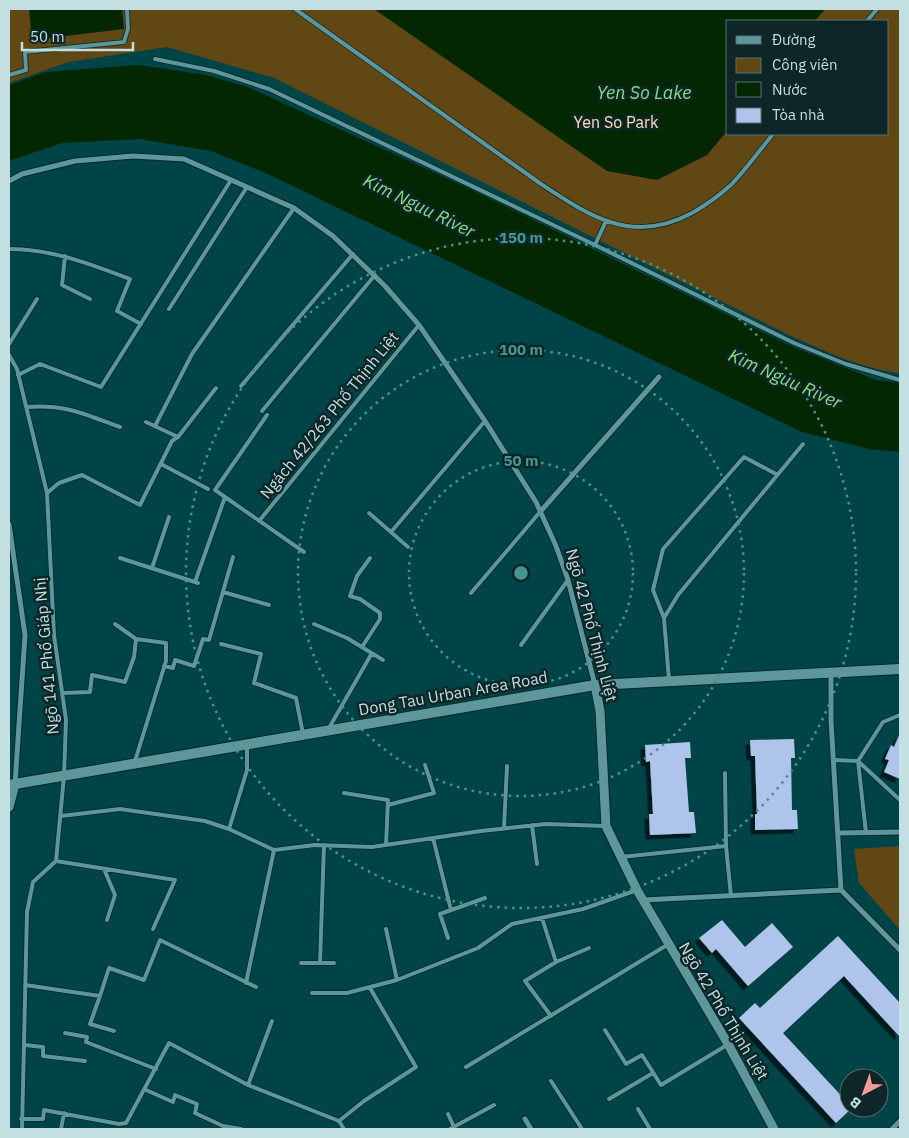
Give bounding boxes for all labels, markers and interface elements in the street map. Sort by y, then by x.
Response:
scale bar [22,20,134,52]
legend [726,20,889,135]
text: 50 m [30,27,65,46]
text: Đường [772,30,816,49]
text: Công viên [772,55,838,74]
text: Nước [772,80,808,99]
water label: Yen So Lake [597,81,691,104]
text: Tòa nhà [772,105,825,124]
park label: Yen So Park [574,112,659,132]
water label: Kim Nguu River [360,169,479,243]
text: 150 m [499,228,543,247]
street label: Ngách 42/263 Phố Thịnh Liệt [255,327,403,503]
text: 100 m [499,340,543,359]
water label: Kim Nguu River [725,343,846,414]
text: 50 m [504,451,538,470]
street label: Ngõ 42 Phố Thịnh Liệt [562,546,622,704]
centre of rings [512,564,530,582]
street label: Ngõ 141 Phố Giáp Nhị [29,577,63,735]
street label: Dong Tau Urban Area Road [357,666,549,720]
street label: Ngõ 42 Phố Thịnh Liệt [675,938,773,1084]
north arrow [839,1068,889,1118]
text: B [846,1093,865,1113]

